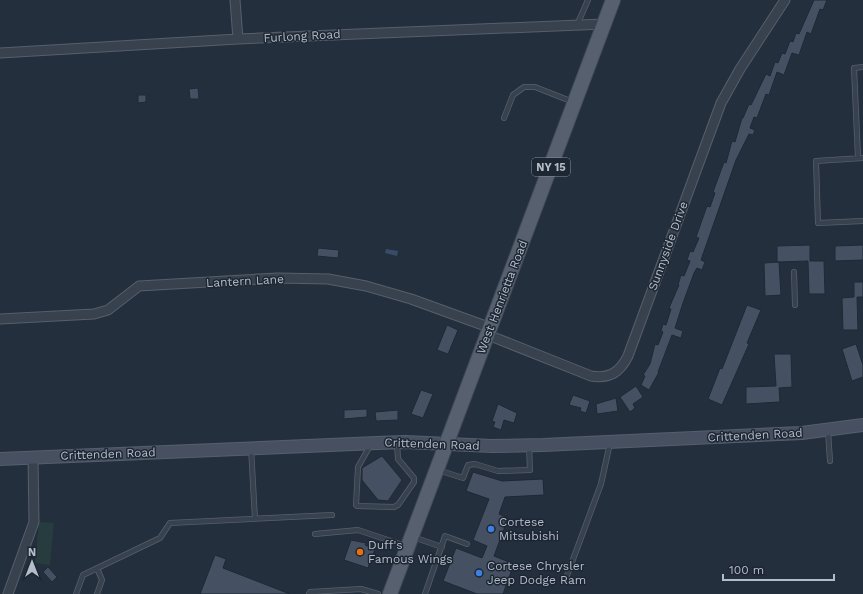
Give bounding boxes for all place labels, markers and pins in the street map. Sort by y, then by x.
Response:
place label: Cortese Mitsubishi [499,515,559,543]
marker: Cortese Mitsubishi [486,524,496,534]
place label: Duff's Famous Wings [368,538,453,566]
marker: Duff's Famous Wings [355,547,365,557]
place label: Cortese Chrysler Jeep Dodge Ram [487,559,586,587]
marker: Cortese Chrysler Jeep Dodge Ram [474,568,484,578]

